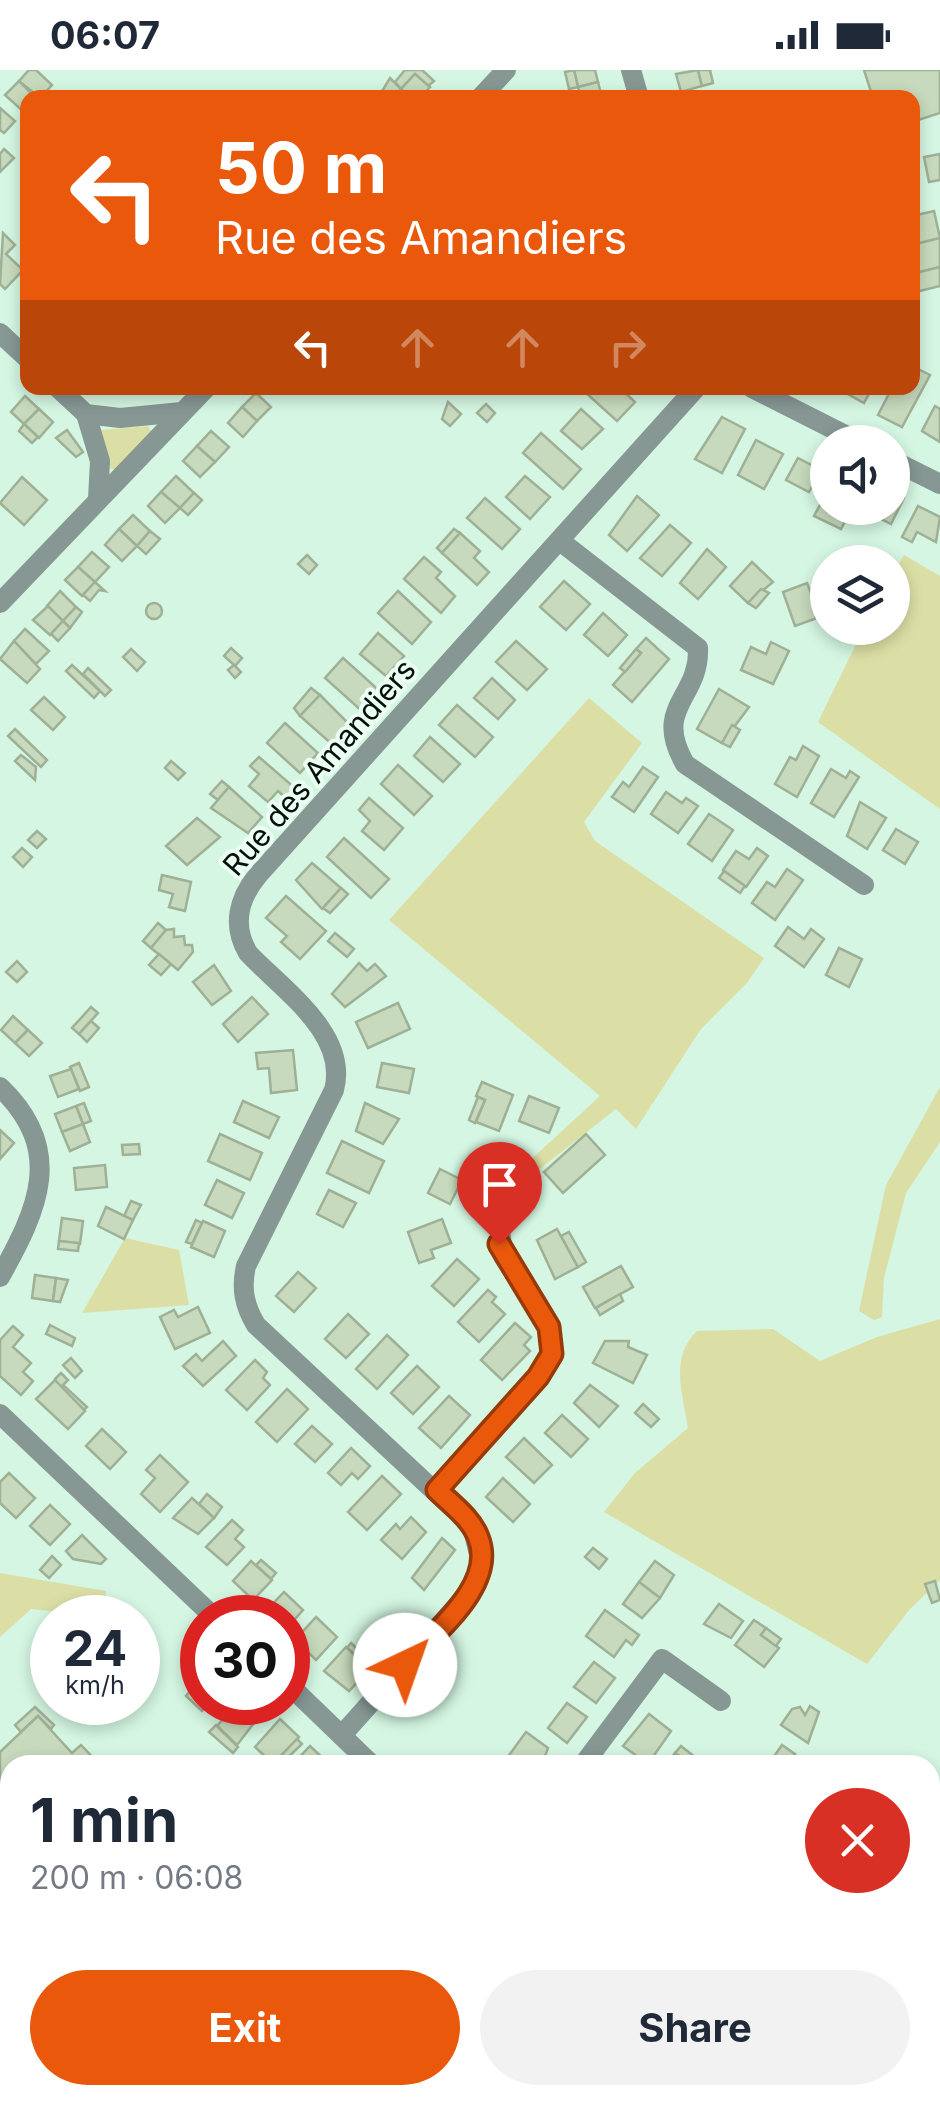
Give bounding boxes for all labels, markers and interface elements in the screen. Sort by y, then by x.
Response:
text: 06:07 [50,12,160,58]
text: 50 m [215,125,387,210]
icon: left [50,130,180,260]
text: Rue des Amandiers [215,210,627,265]
icon: left [285,320,340,375]
icon: ahead [390,320,445,375]
icon: ahead [495,320,550,375]
icon: right [600,320,655,375]
map controls [810,425,910,645]
button: sound [810,425,910,525]
button: layers [810,545,910,645]
street label: Rue des Amandiers [215,651,423,883]
pin [457,1142,542,1245]
icon: arrive [472,1157,527,1212]
speed limit sign: 30 [180,1595,310,1725]
position arrow [353,1613,457,1717]
text: 24 [63,1618,127,1678]
text: km/h [65,1670,125,1700]
text: 1 min [30,1784,178,1856]
button: close [805,1788,910,1893]
text: 200 m · 06:08 [30,1858,243,1897]
button: Exit [30,1970,460,2085]
button: Share [480,1970,910,2085]

